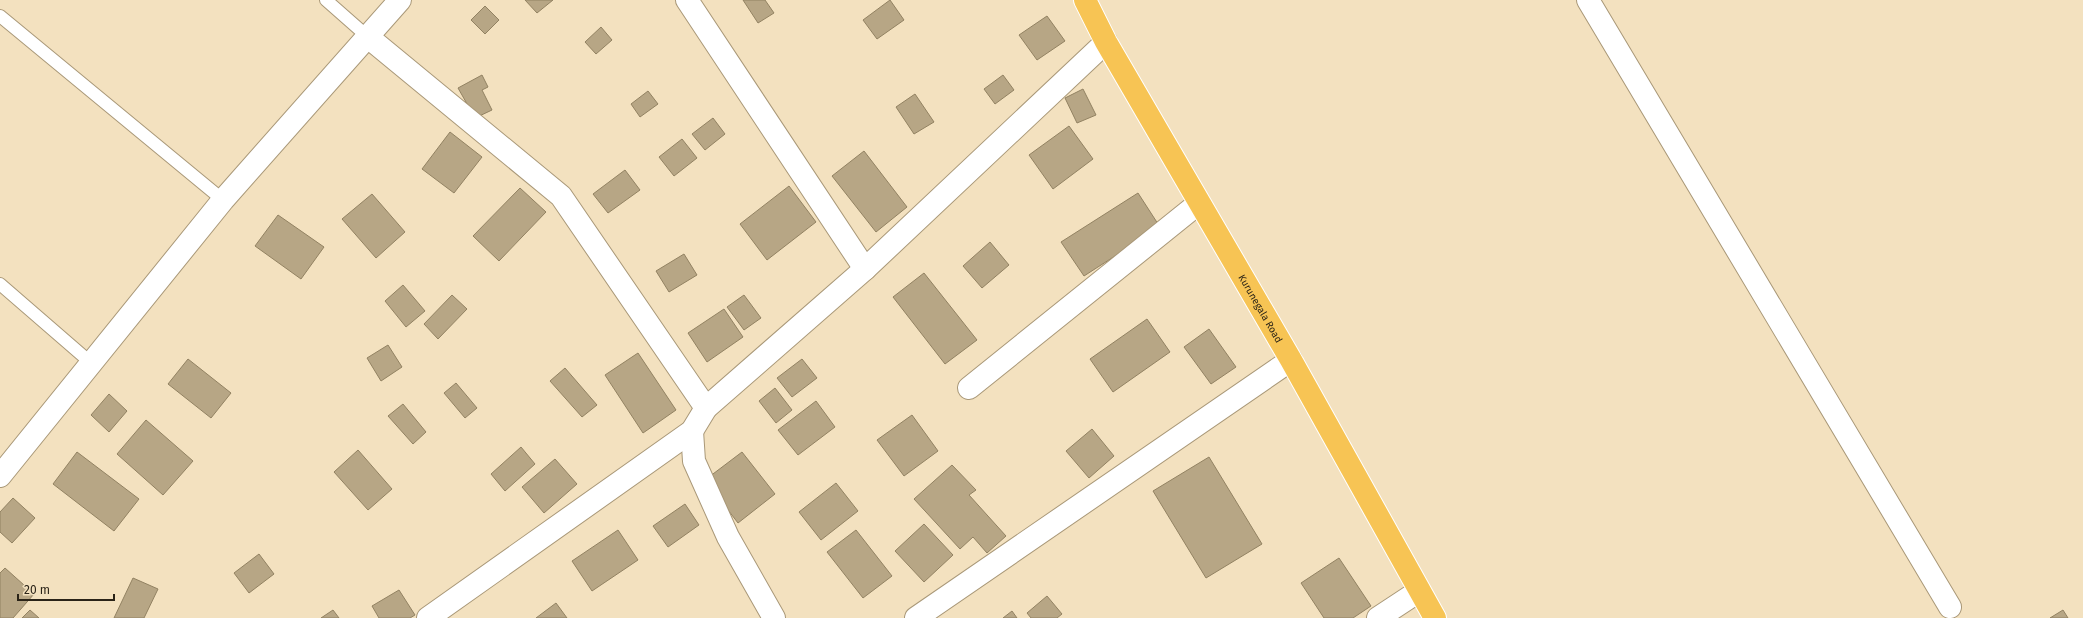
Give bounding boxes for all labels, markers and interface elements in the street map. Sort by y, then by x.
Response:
street label: Kurunegala Road [1235,272,1285,345]
scale bar [18,576,114,602]
text: 20 m [24,583,50,597]

